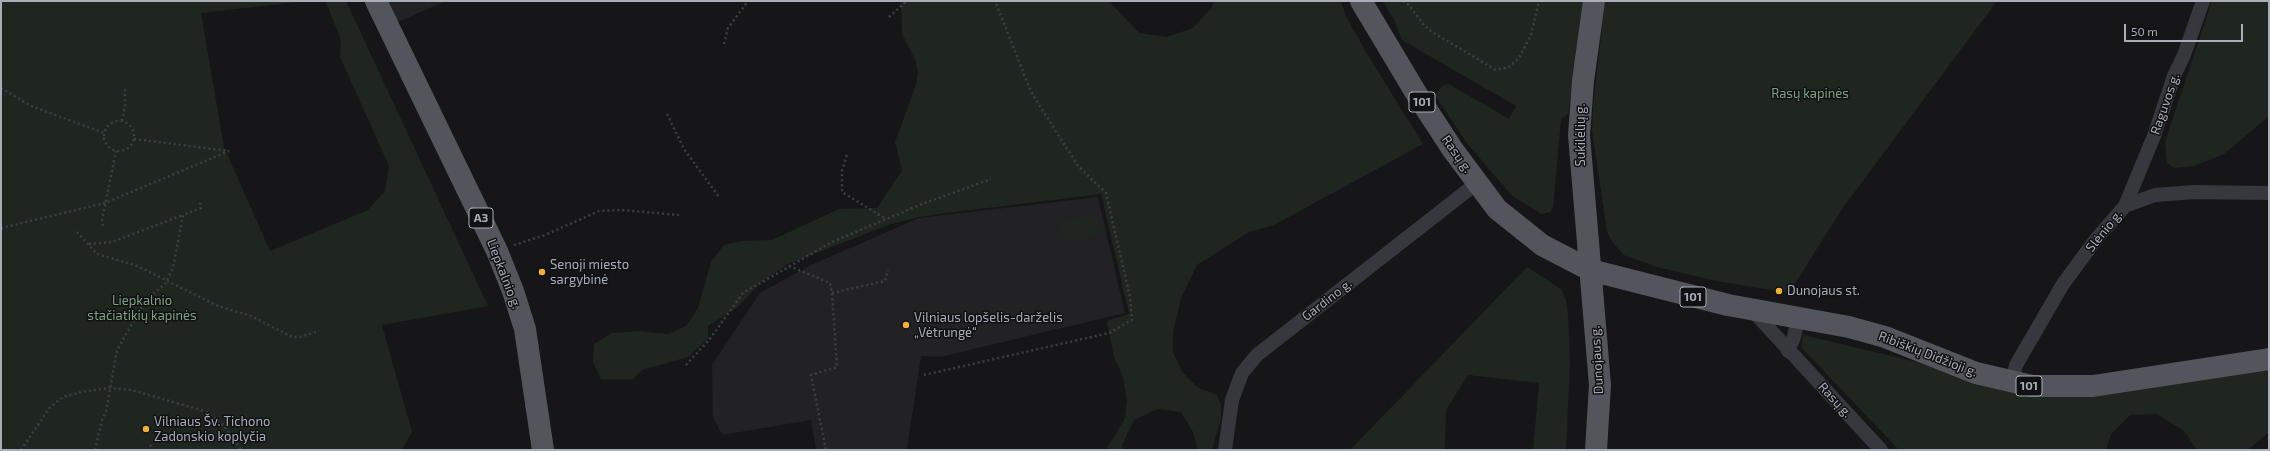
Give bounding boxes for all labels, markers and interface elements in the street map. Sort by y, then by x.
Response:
scale bar [2126,16,2245,42]
text: 50 m [2131,24,2158,38]
street label: Raguvos g. [2147,71,2183,137]
park label: Rasų kapinės [1771,86,1849,102]
road number: 101 [1409,92,1435,112]
street label: Sukilėlių g. [1573,103,1589,167]
street label: Rasų g. [1438,132,1476,176]
street label: Slėnio g. [2082,207,2126,255]
road number: A3 [469,208,493,228]
street label: Liepkalnio g. [484,237,524,311]
place label: Senoji miesto sargybinė [550,257,629,288]
marker: Senoji miesto sargybinė [537,267,547,277]
street label: Gardino g. [1299,276,1355,324]
place label: Dunojaus st. [1787,283,1860,299]
marker: Dunojaus st. [1774,286,1784,296]
road number: 101 [1680,287,1706,307]
park label: Liepkalnio stačiatikių kapinės [87,293,197,324]
place label: Vilniaus lopšelis-darželis „Vėtrungė“ [914,310,1063,341]
marker: Vilniaus lopšelis-darželis „Vėtrungė“ [901,320,911,330]
street label: Dunojaus g. [1587,325,1607,395]
street label: Ribiškių Didžioji g. [1876,328,1980,380]
road number: 101 [2016,376,2042,396]
street label: Rasų g. [1815,379,1855,421]
place label: Vilniaus Šv. Tichono Zadonskio koplyčia [154,414,270,445]
marker: Vilniaus Šv. Tichono Zadonskio koplyčia [141,424,151,434]

